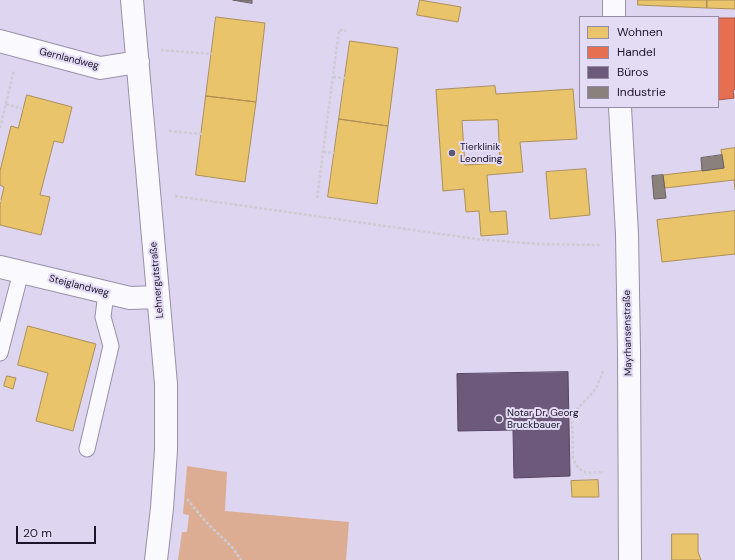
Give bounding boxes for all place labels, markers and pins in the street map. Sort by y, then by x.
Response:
place label: Tierklinik Leonding [460,141,502,164]
marker: Tierklinik Leonding [447,148,457,158]
place label: Notar Dr. Georg Bruckbauer [507,407,579,430]
marker: Notar Dr. Georg Bruckbauer [494,414,504,424]

